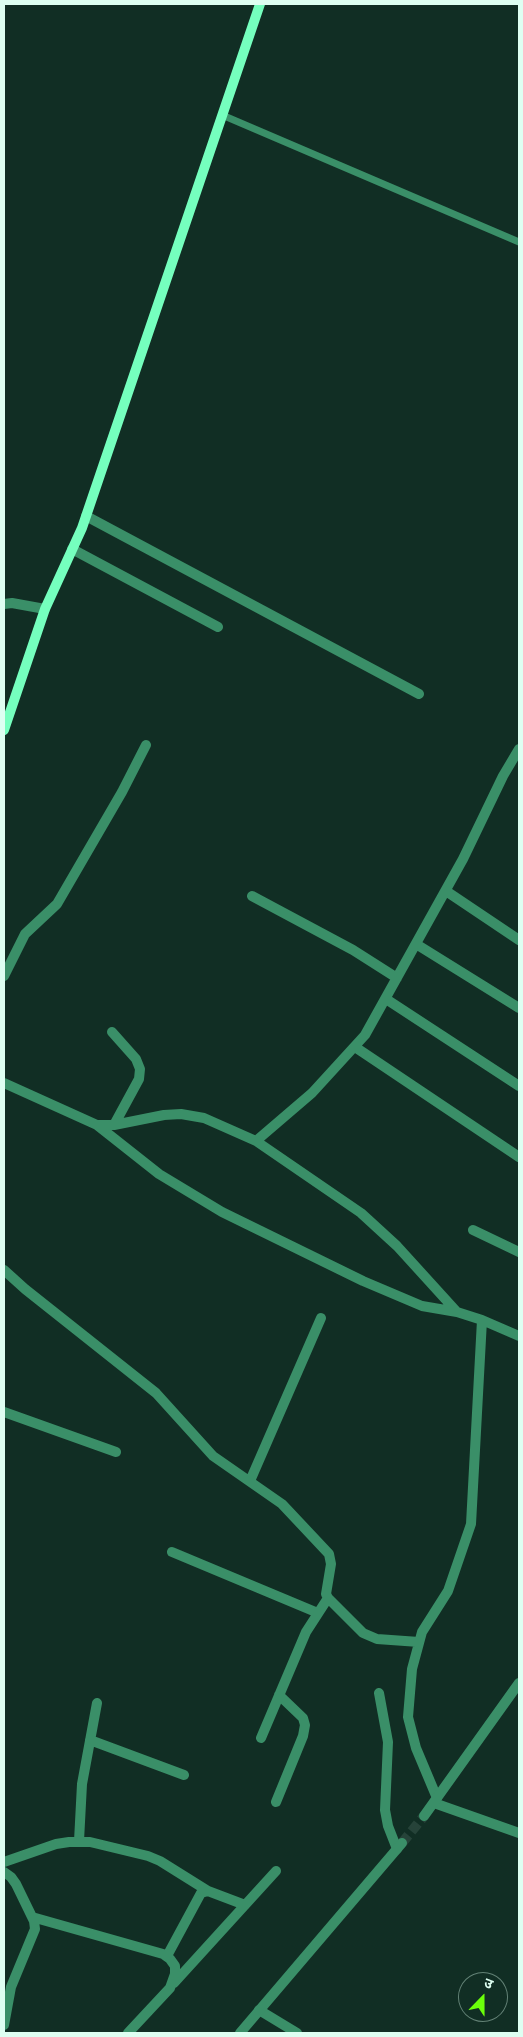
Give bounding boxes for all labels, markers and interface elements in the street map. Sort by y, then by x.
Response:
north arrow [458,1972,508,2022]
text: उ [481,1974,495,1993]

